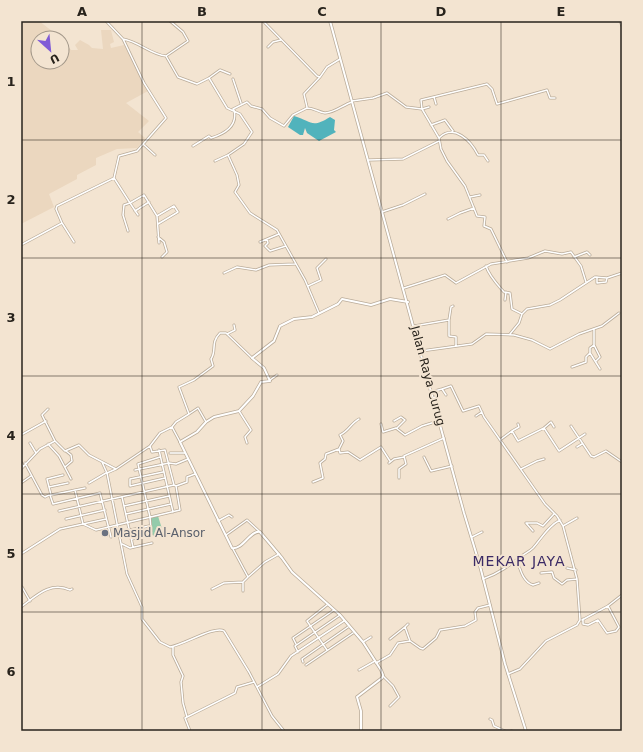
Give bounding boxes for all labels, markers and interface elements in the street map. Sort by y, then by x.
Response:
text: A [77,4,87,19]
text: B [197,4,207,19]
text: C [317,4,327,19]
text: D [436,4,447,19]
text: E [557,4,565,19]
north arrow [30,30,70,70]
text: U [47,51,61,66]
text: 1 [6,74,16,89]
text: 2 [6,192,16,207]
text: 3 [6,310,16,325]
street label: Jalan Raya Curug [408,324,448,427]
text: 4 [6,428,16,443]
place label: Masjid Al-Ansor [113,526,205,540]
marker: Masjid Al-Ansor [100,528,110,538]
text: 5 [6,546,16,561]
district label: MEKAR JAYA [472,553,566,569]
text: 6 [6,664,16,679]

